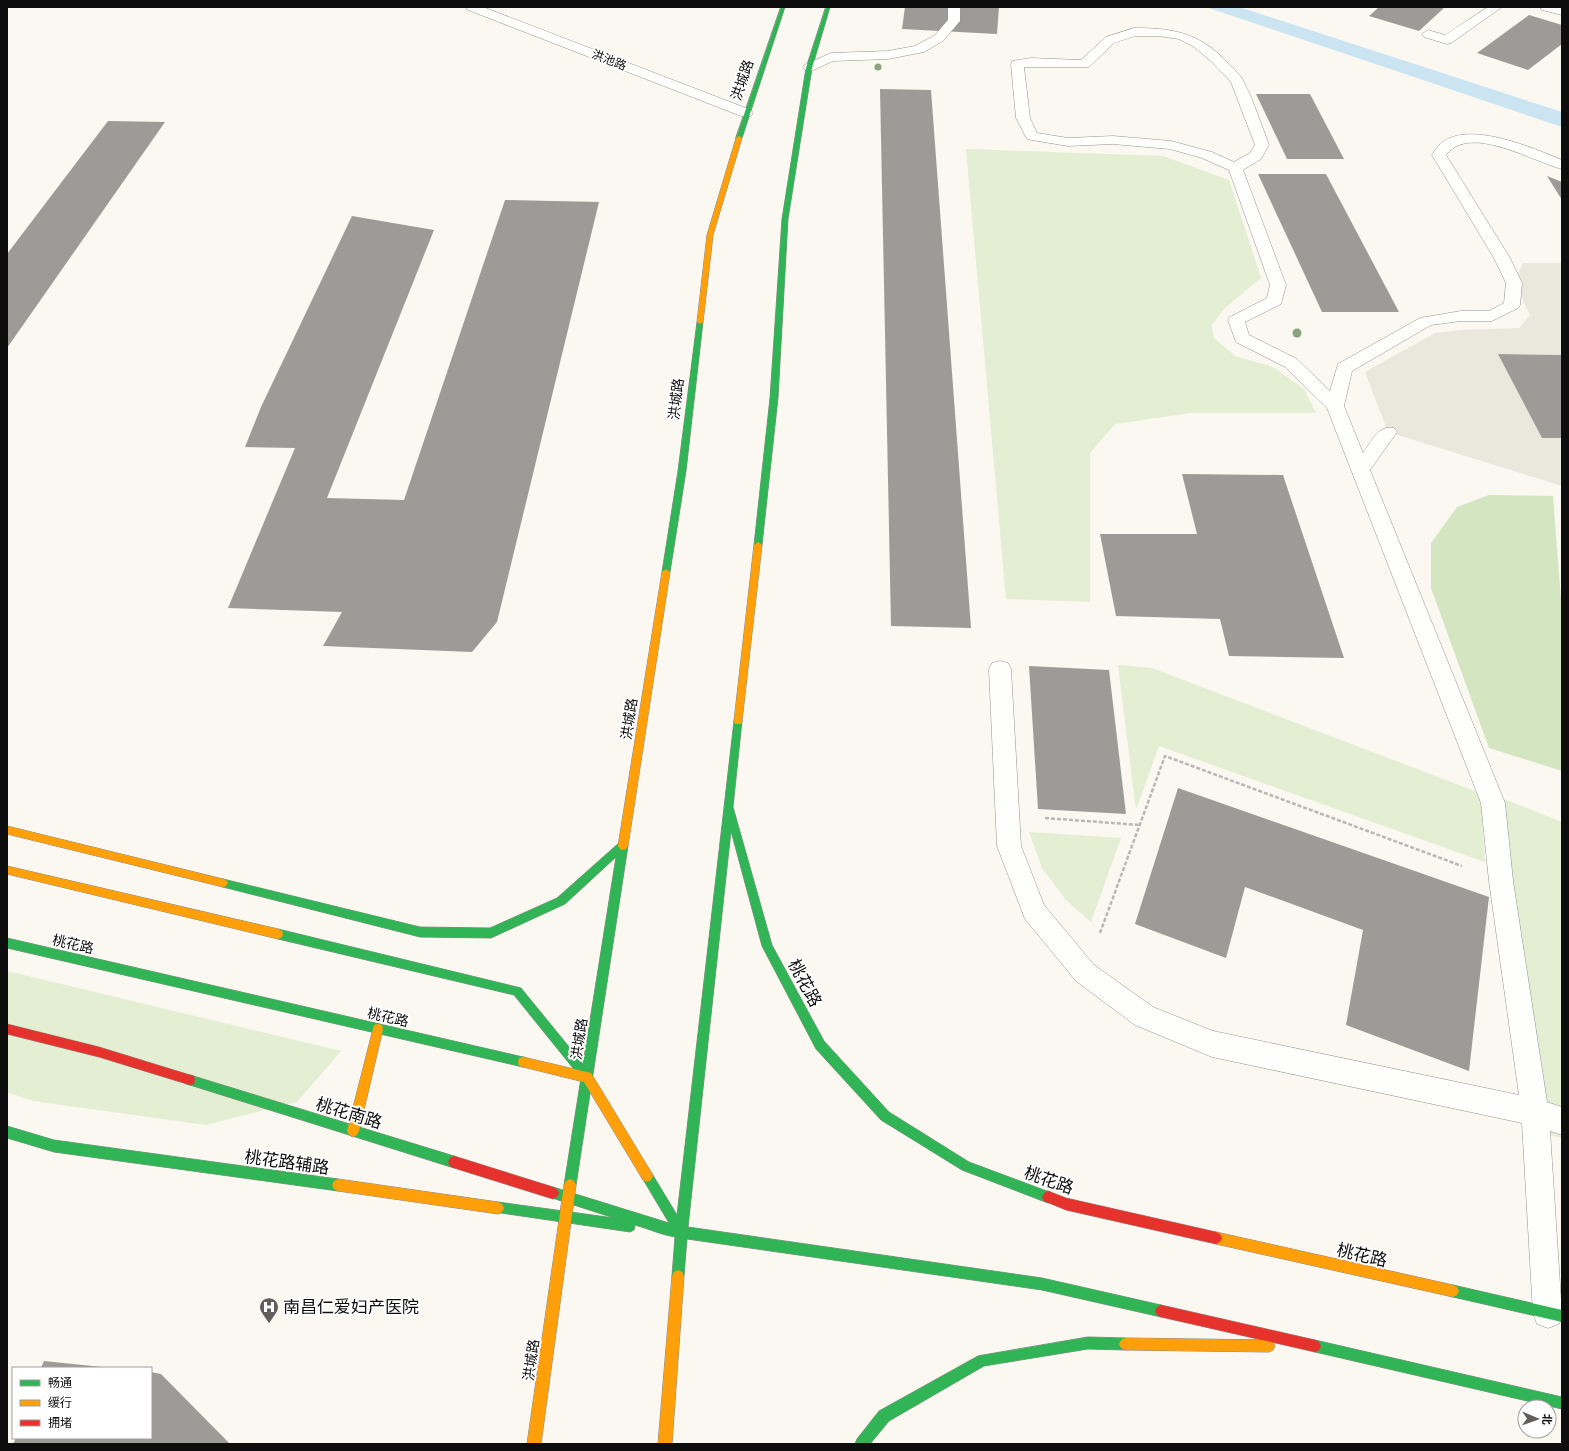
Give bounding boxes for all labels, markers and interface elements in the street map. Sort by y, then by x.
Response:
street label: 洪池路 [590,47,628,73]
street label: 洪城路 [728,58,756,102]
street label: 洪城路 [666,377,686,421]
street label: 洪城路 [618,697,640,741]
street label: 桃花路 [51,931,95,957]
street label: 桃花路 [784,956,826,1010]
street label: 桃花路 [366,1004,410,1030]
street label: 洪城路 [568,1017,590,1061]
street label: 桃花南路 [314,1093,384,1133]
street label: 桃花路辅路 [244,1146,330,1178]
street label: 桃花路 [1022,1162,1076,1198]
street label: 桃花路 [1335,1240,1389,1270]
hospital icon: 南昌仁爱妇产医院 [258,1296,280,1324]
place label: 南昌仁爱妇产医院 [283,1297,419,1317]
street label: 洪城路 [520,1338,542,1382]
legend [12,1367,152,1439]
text: 畅通 [48,1376,72,1390]
text: 缓行 [48,1396,72,1410]
north arrow [1517,1399,1557,1439]
text: 北 [1540,1414,1553,1425]
text: 拥堵 [48,1416,72,1430]

